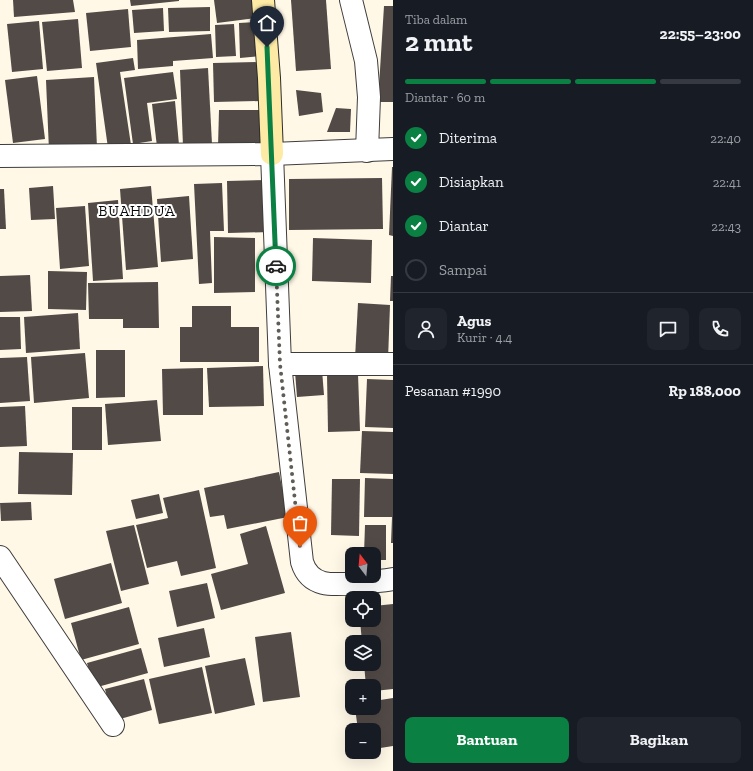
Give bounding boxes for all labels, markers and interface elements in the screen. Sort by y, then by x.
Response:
pin [250,6,284,47]
icon: home [256,12,278,34]
text: Tiba dalam [405,12,467,27]
text: 22:55–23:00 [660,25,741,43]
text: 2 mnt [405,26,472,58]
text: Diantar · 60 m [405,90,485,105]
icon: check [405,127,427,149]
text: Diterima [439,129,497,147]
text: 22:40 [710,131,741,146]
icon: check [405,171,427,193]
text: Disiapkan [439,173,504,191]
text: 22:41 [713,175,741,190]
district label: BUAHDUA [98,202,176,220]
icon: check [405,215,427,237]
text: Diantar [439,217,489,235]
text: 22:43 [711,219,741,234]
courier [256,246,296,286]
icon: car [265,255,287,277]
text: Sampai [439,261,487,279]
button: person [405,308,447,350]
button: chat [647,308,689,350]
button: phone [699,308,741,350]
text: Agus [457,312,491,330]
text: Kurir · 4.4 [457,330,512,345]
text: Pesanan #1990 [405,382,501,400]
text: Rp 188,000 [669,382,741,400]
pin [283,506,317,547]
icon: bag [289,512,311,534]
north arrow [345,547,381,583]
map controls [345,547,381,759]
button: locate [345,591,381,627]
button: layers [345,635,381,671]
button: + [345,679,381,715]
button: Bantuan [405,717,569,763]
button: Bagikan [577,717,741,763]
button: − [345,723,381,759]

